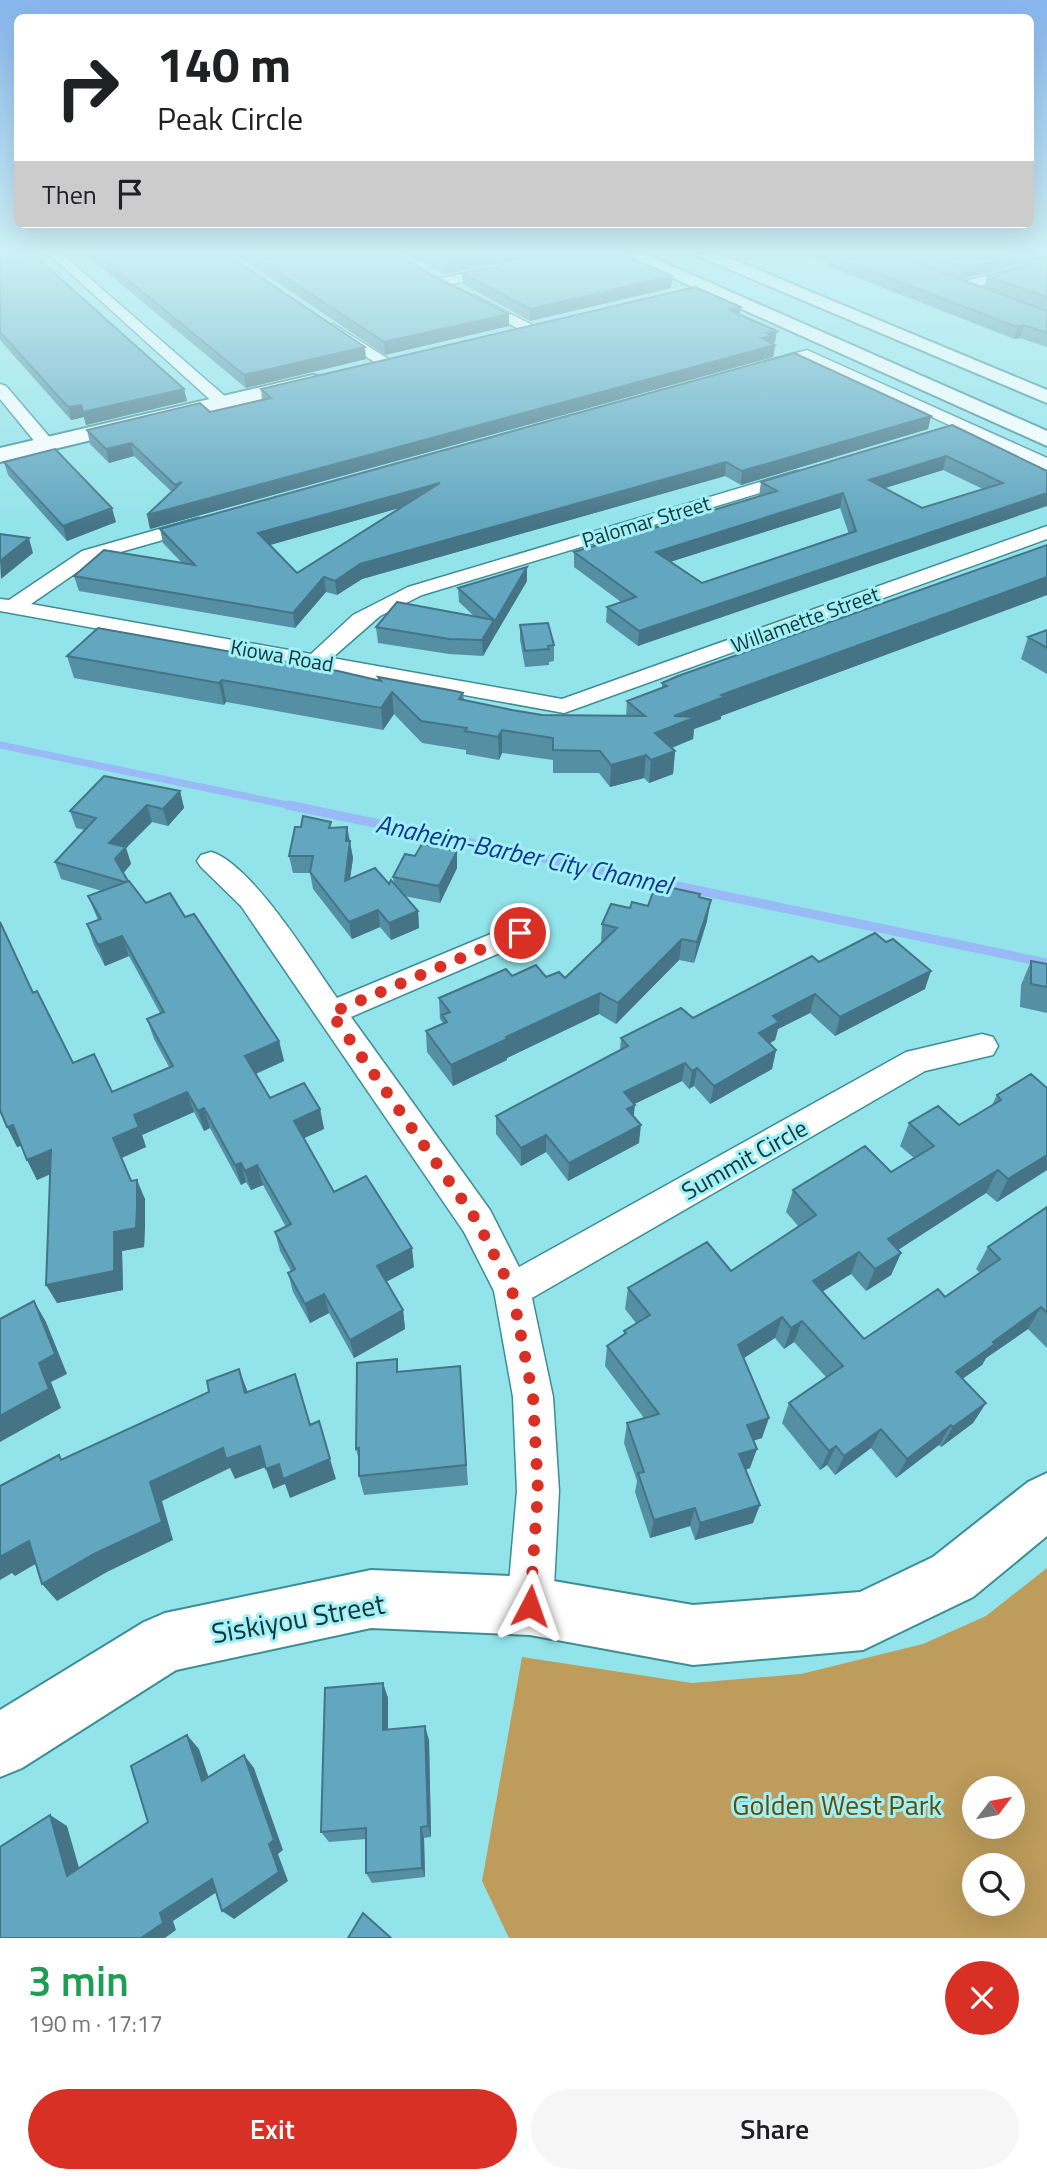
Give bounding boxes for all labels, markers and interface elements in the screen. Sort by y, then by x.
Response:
text: 140 m [157,26,291,101]
icon: right [42,42,133,133]
text: Peak Circle [157,94,303,142]
text: Then [42,175,97,214]
icon: arrive [111,175,149,213]
street label: Palomar Street [578,486,715,556]
street label: Willamette Street [726,577,884,661]
street label: Kiowa Road [228,630,336,680]
water label: Anaheim-Barber City Channel [372,804,679,905]
pin [490,903,550,963]
icon: arrive [501,914,539,952]
street label: Summit Circle [674,1109,814,1209]
position arrow [493,1569,567,1643]
street label: Siskiyou Street [208,1582,388,1654]
north arrow [962,1776,1026,1839]
map controls [962,1776,1025,1916]
park label: Golden West Park [732,1783,942,1826]
button: search [962,1853,1025,1916]
text: 3 min [28,1948,129,2012]
button: close [945,1961,1019,2035]
text: 190 m · 17:17 [28,2006,163,2041]
button: Exit [28,2089,517,2169]
button: Share [531,2089,1019,2169]

